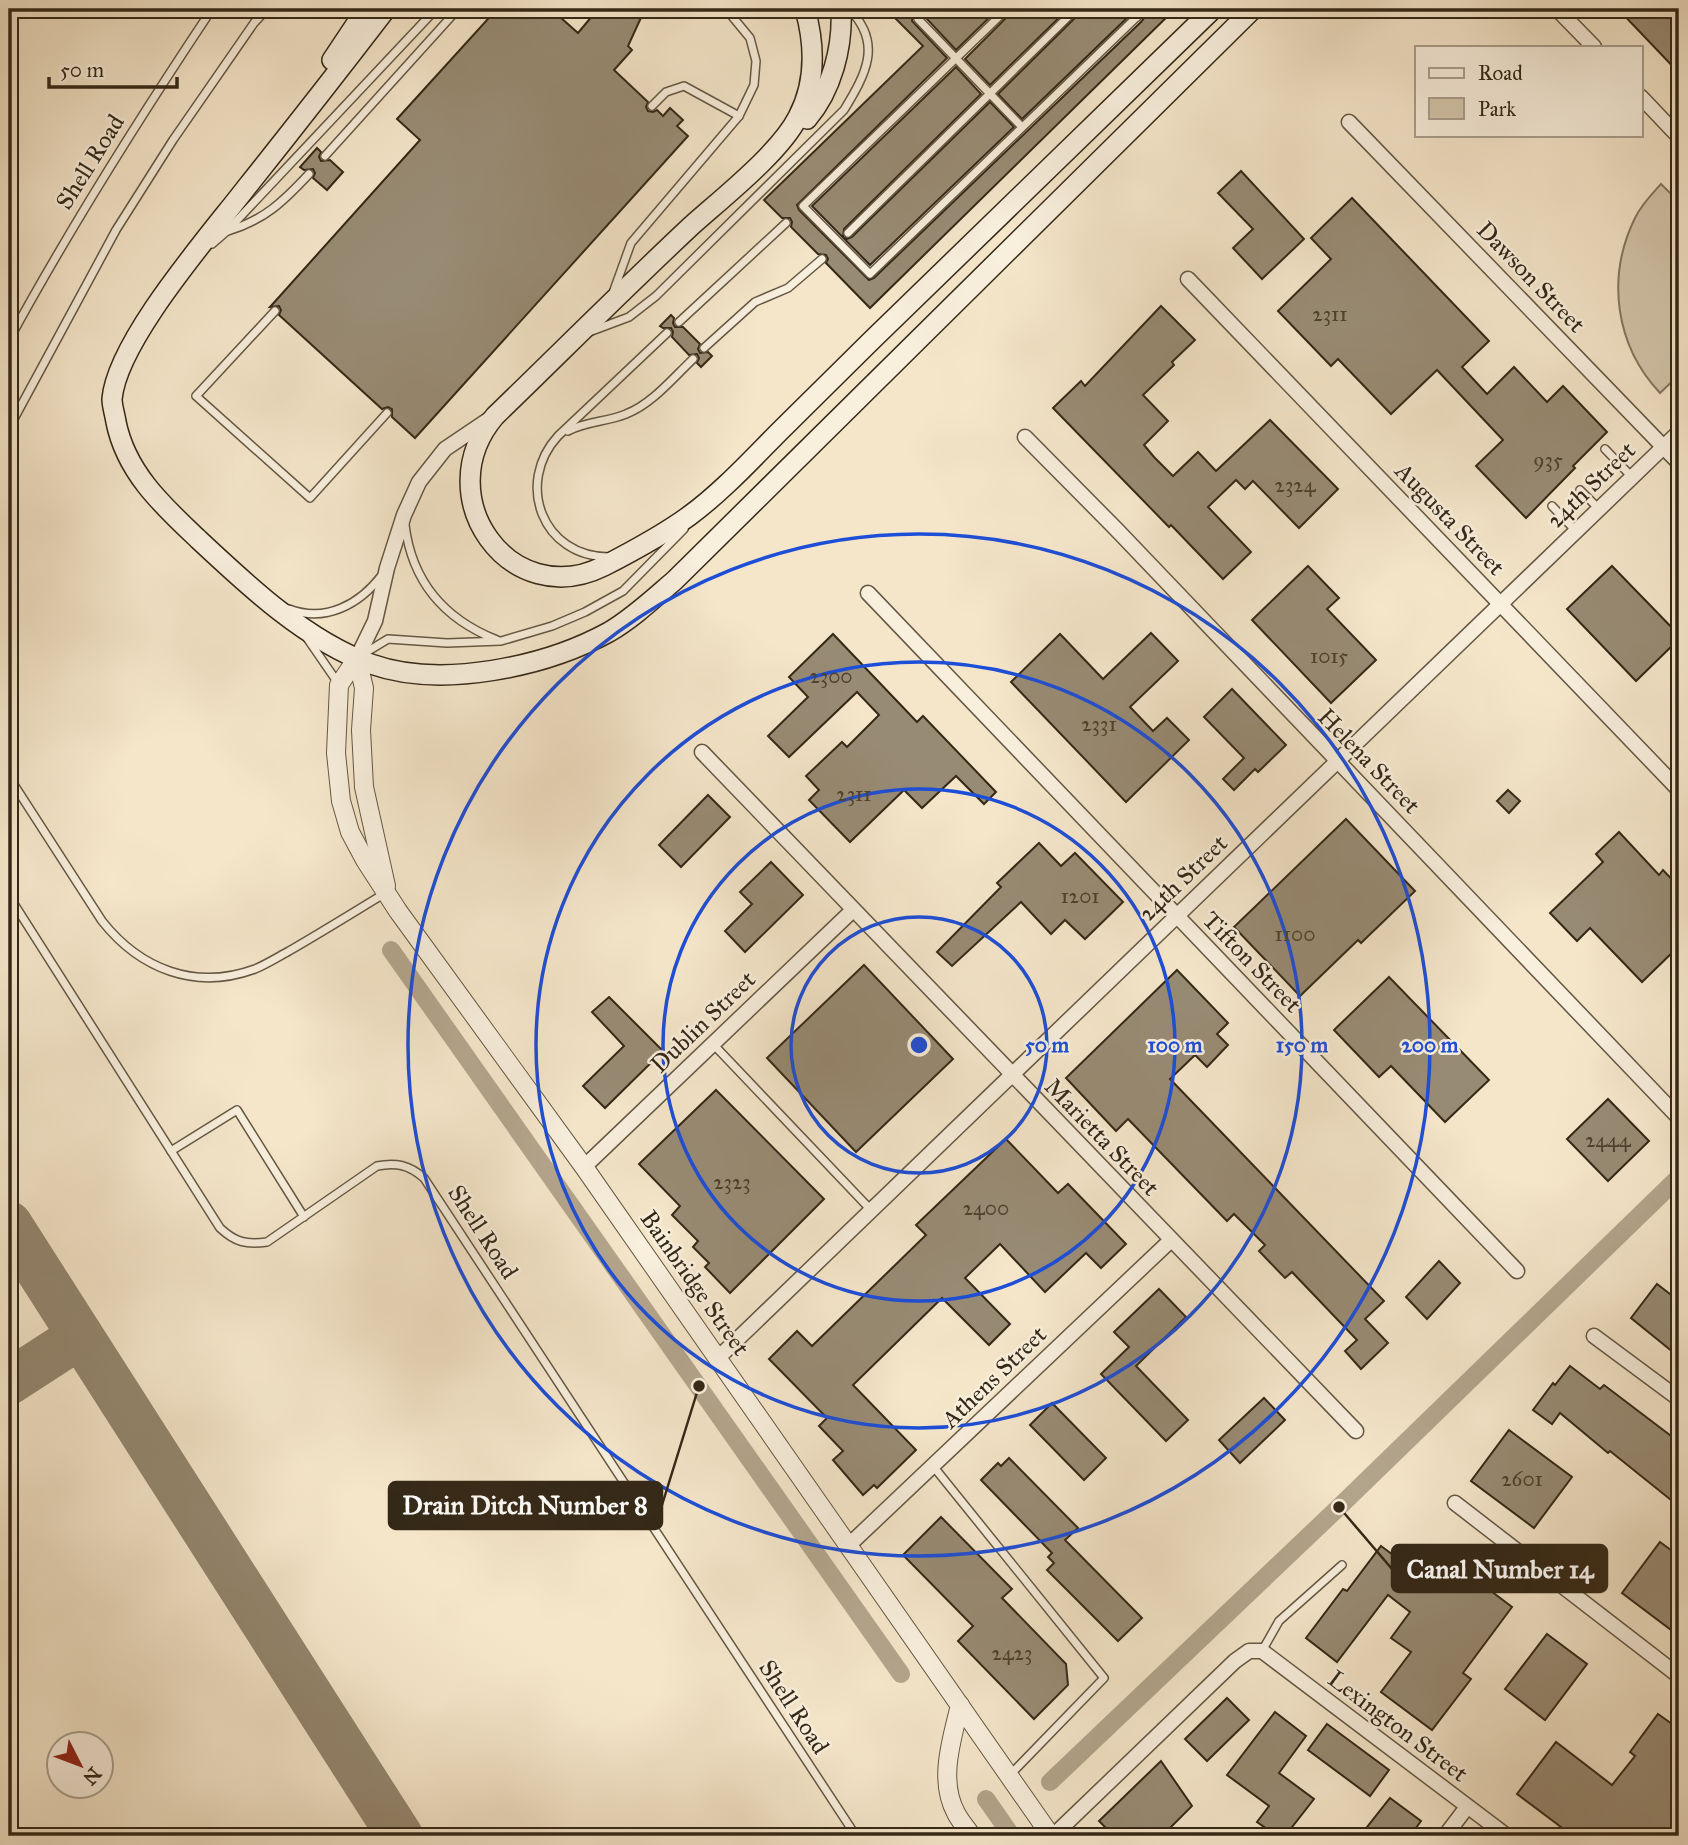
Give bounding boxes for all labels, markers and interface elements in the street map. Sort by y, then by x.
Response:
scale bar [49,46,177,90]
legend [1415,46,1642,136]
text: 50 m [60,57,105,83]
text: Road [1478,60,1523,86]
text: Park [1478,96,1516,122]
street label: Shell Road [49,109,131,215]
street label: Dawson Street [1470,215,1592,339]
house number: 2311 [1312,301,1348,327]
street label: 24th Street [1540,435,1642,535]
house number: 935 [1533,447,1563,473]
street label: Augusta Street [1388,456,1512,582]
house number: 2324 [1275,472,1317,498]
house number: 1015 [1310,643,1348,669]
house number: 2300 [809,663,853,689]
street label: Helena Street [1311,702,1427,820]
house number: 2331 [1081,711,1117,737]
house number: 2311 [836,781,872,807]
street label: 24th Street [1132,828,1234,928]
house number: 1201 [1061,883,1100,909]
street label: Tifton Street [1196,905,1308,1019]
house number: 1100 [1275,921,1315,947]
street label: Dublin Street [644,964,762,1079]
text: 50 m [1025,1032,1069,1058]
text: 100 m [1148,1032,1203,1058]
text: 150 m [1276,1032,1328,1058]
text: 200 m [1402,1032,1459,1058]
centre of rings [907,1033,931,1057]
street label: Marietta Street [1038,1072,1166,1203]
house number: 2444 [1585,1127,1632,1153]
house number: 2323 [713,1169,751,1195]
street label: Shell Road [441,1179,525,1285]
house number: 2400 [963,1195,1009,1221]
street label: Bainbridge Street [634,1205,756,1362]
street label: Athens Street [935,1319,1053,1435]
house number: 2601 [1501,1466,1543,1492]
callout: Drain Ditch Number 8 [389,1482,662,1529]
text: Drain Ditch Number 8 [402,1489,648,1521]
callout: Canal Number 14 [1392,1545,1607,1592]
text: Canal Number 14 [1406,1553,1595,1585]
house number: 2423 [992,1640,1032,1666]
street label: Shell Road [752,1654,836,1760]
street label: Lexington Street [1322,1664,1474,1789]
north arrow [46,1730,116,1800]
text: N [78,1762,106,1790]

